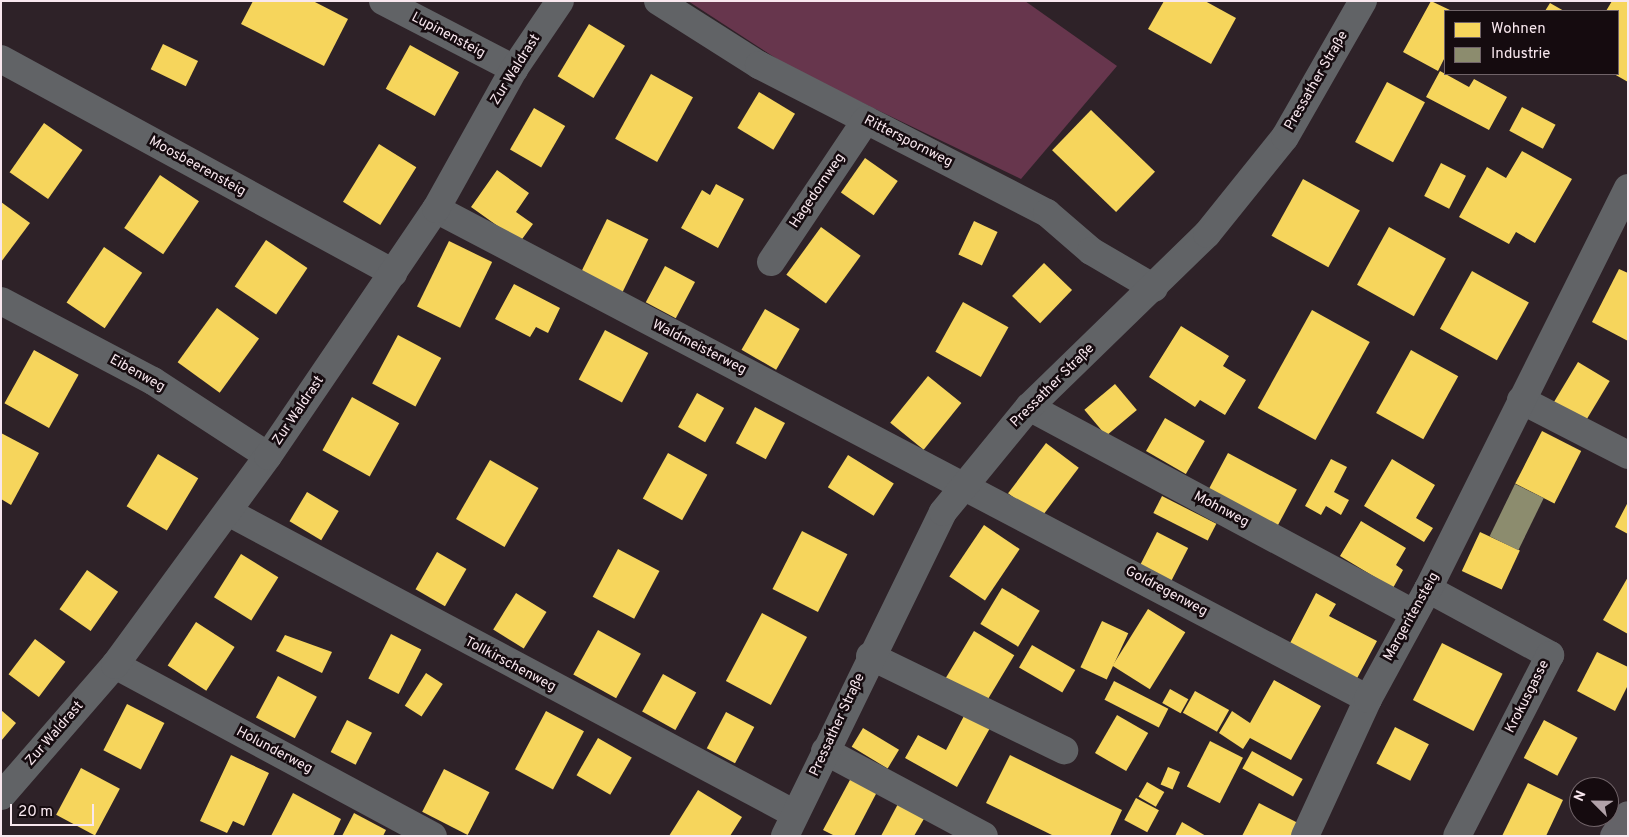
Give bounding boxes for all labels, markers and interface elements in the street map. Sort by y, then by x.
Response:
street label: Lupinensteig [408,9,488,63]
legend [1444,10,1619,75]
text: Wohnen [1491,20,1546,39]
street label: Pressather Straße [1282,28,1352,134]
street label: Zur Waldrast [488,31,544,109]
text: Industrie [1491,45,1550,64]
street label: Ritterspornweg [861,112,955,172]
street label: Moosbeerensteig [146,133,248,201]
street label: Hagedornweg [787,150,849,232]
street label: Waldmeisterweg [649,317,749,379]
street label: Pressather Straße [1008,341,1098,431]
street label: Eibenweg [106,352,168,396]
street label: Zur Waldrast [270,373,328,449]
street label: Mohnweg [1190,488,1252,532]
street label: Goldregenweg [1122,563,1210,621]
street label: Margeritensteig [1381,570,1443,664]
street label: Tollkirschenweg [462,634,558,696]
street label: Krokusgasse [1502,658,1554,736]
street label: Pressather Straße [807,671,869,779]
street label: Zur Waldrast [22,698,88,770]
street label: Holunderweg [233,724,315,778]
north arrow [1569,777,1619,827]
text: N [1571,788,1590,804]
scale bar [12,794,96,826]
text: 20 m [18,803,53,822]

